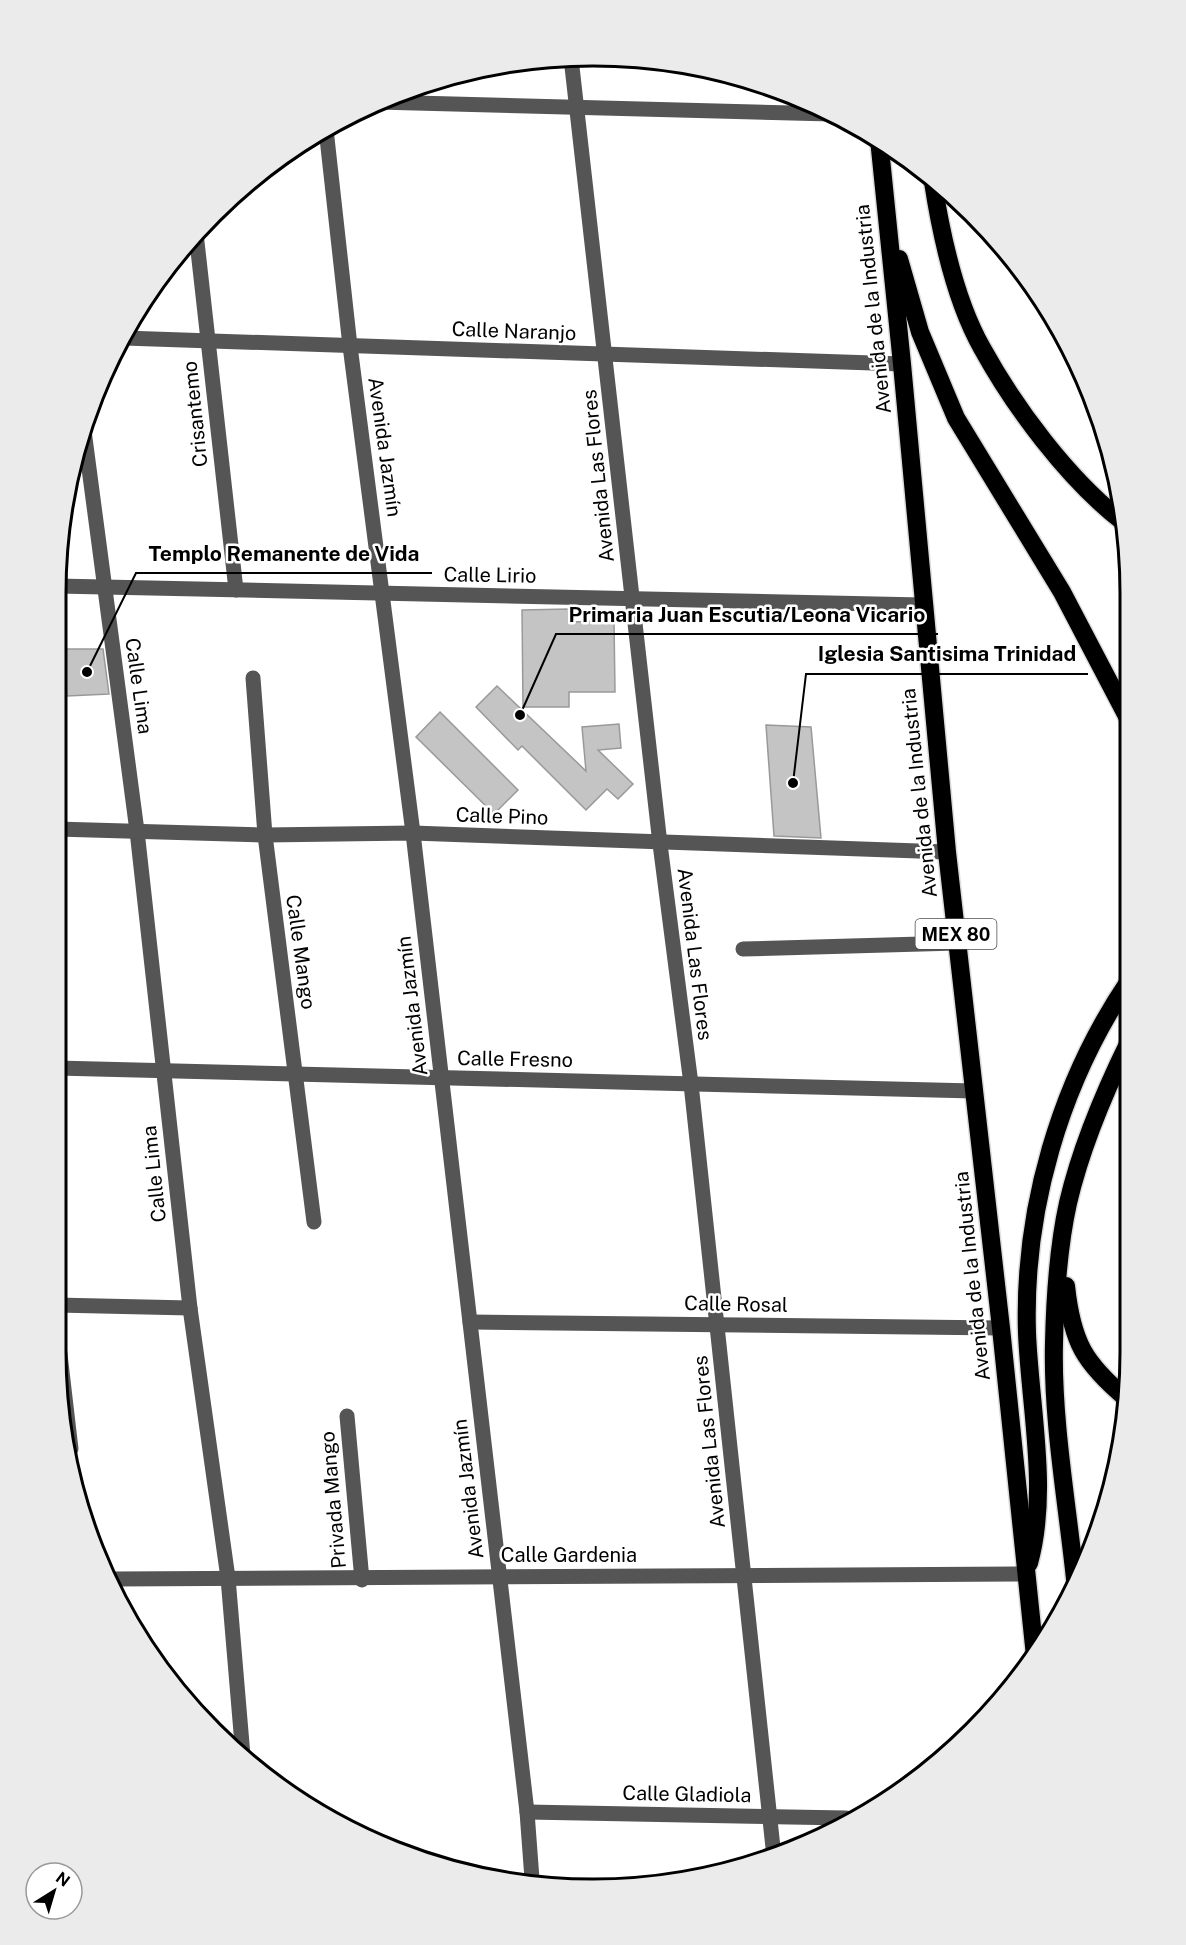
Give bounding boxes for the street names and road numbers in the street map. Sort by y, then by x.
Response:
street label: Avenida de la Industria [850,203,896,415]
street label: Calle Naranjo [451,317,577,345]
street label: Crisantemo [178,360,212,468]
street label: Avenida Jazmín [363,376,407,518]
street label: Avenida Las Flores [577,389,619,563]
street label: Calle Lirio [443,562,537,588]
street label: Calle Lima [120,636,158,736]
street label: Avenida de la Industria [896,687,942,899]
street label: Calle Pino [455,802,549,830]
street label: Avenida Las Flores [673,866,717,1042]
street label: Calle Mango [281,893,321,1011]
road number: MEX 80 [916,919,996,949]
street label: Avenida Jazmín [392,935,432,1077]
street label: Calle Fresno [457,1046,573,1072]
street label: Calle Lima [137,1124,171,1224]
street label: Avenida de la Industria [949,1170,995,1382]
street label: Calle Rosal [684,1291,788,1317]
street label: Avenida Las Flores [688,1355,730,1529]
street label: Avenida Jazmín [448,1418,488,1560]
street label: Privada Mango [315,1430,351,1570]
street label: Calle Gardenia [501,1543,637,1567]
street label: Calle Gladiola [622,1781,752,1807]

